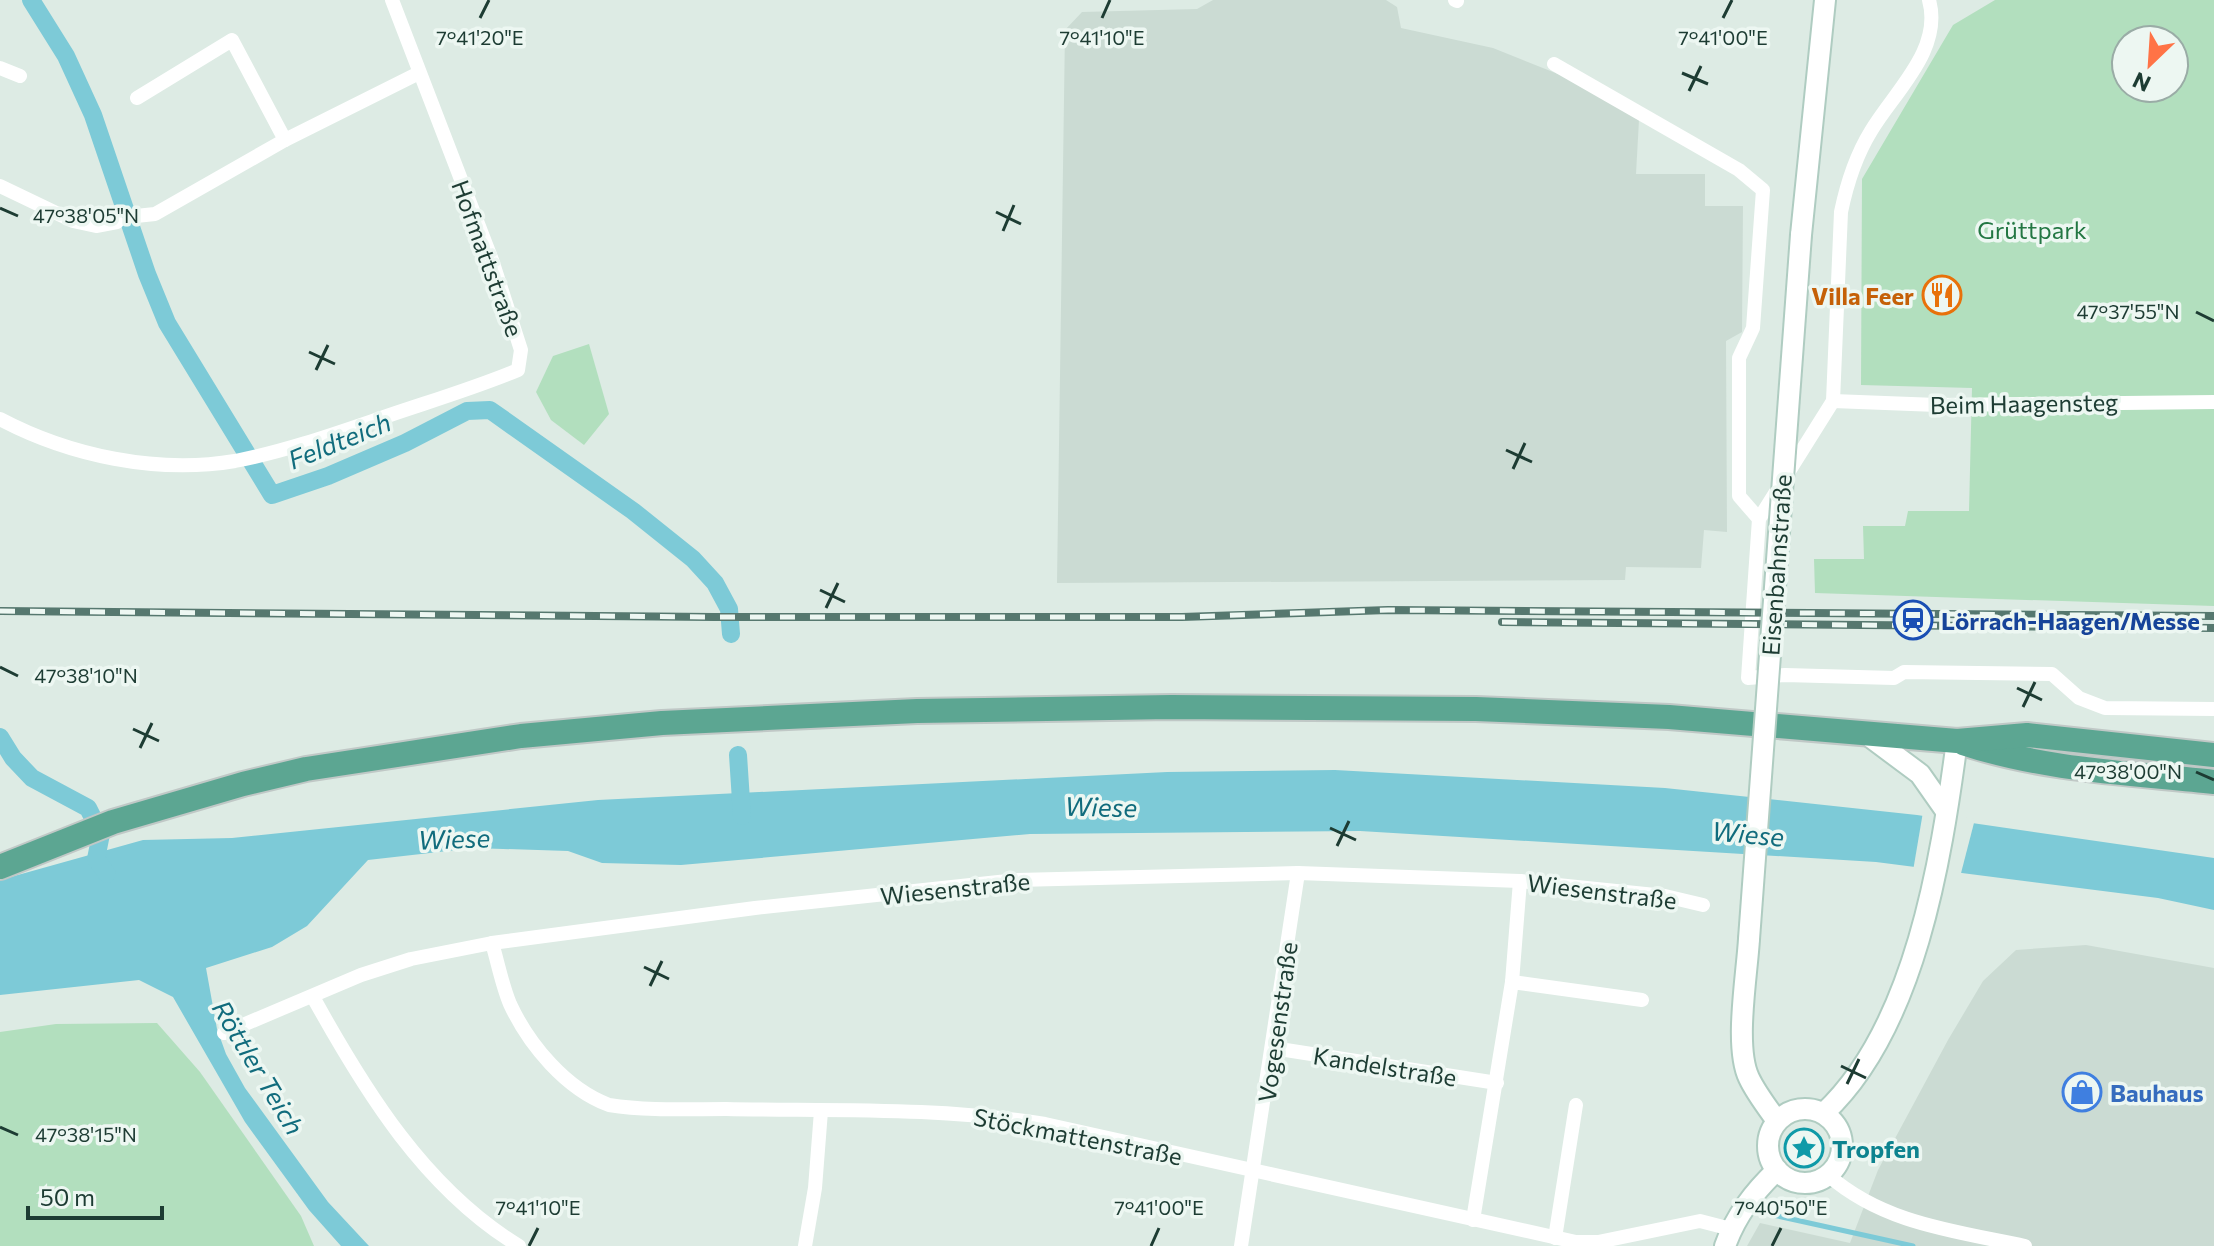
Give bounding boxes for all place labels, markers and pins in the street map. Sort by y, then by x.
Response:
restaurant icon: Villa Feer [1921,274,1963,316]
place label: Villa Feer [1811,281,1914,310]
station icon: Lörrach-Haagen/Messe [1892,599,1934,641]
place label: Lörrach-Haagen/Messe [1941,606,2200,635]
shop icon: Bauhaus [2061,1071,2103,1113]
place label: Bauhaus [2110,1078,2204,1107]
place icon: Tropfen [1783,1127,1825,1169]
place label: Tropfen [1832,1134,1920,1163]

